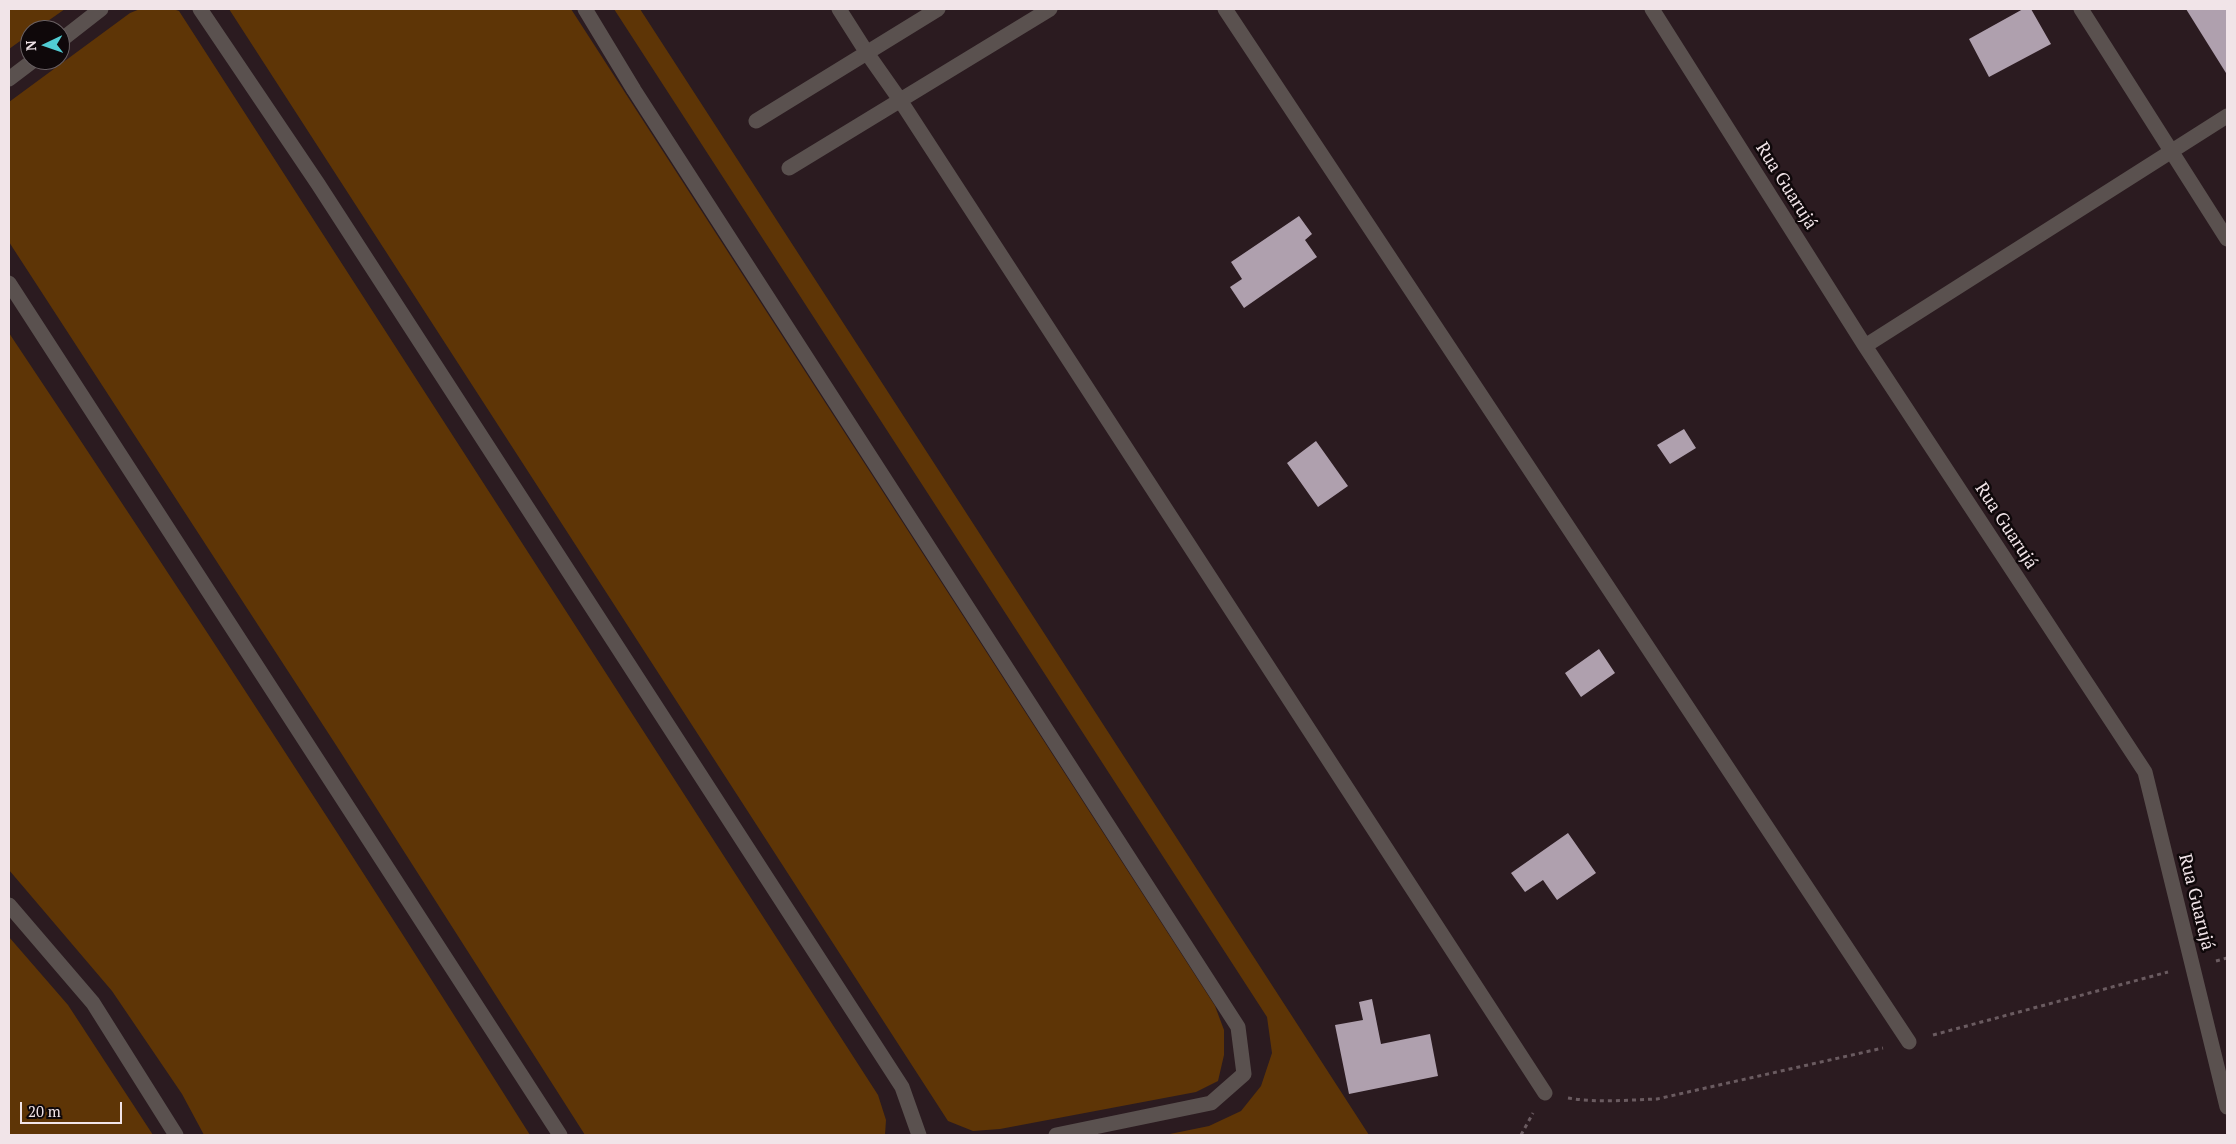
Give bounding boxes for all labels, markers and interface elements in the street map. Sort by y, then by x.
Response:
north arrow [20,20,70,70]
text: N [21,40,40,52]
street label: Rua Guarujá [1751,138,1821,234]
street label: Rua Guarujá [1970,479,2042,573]
street label: Rua Guarujá [2174,852,2218,952]
scale bar [22,1092,125,1124]
text: 20 m [28,1101,61,1121]

